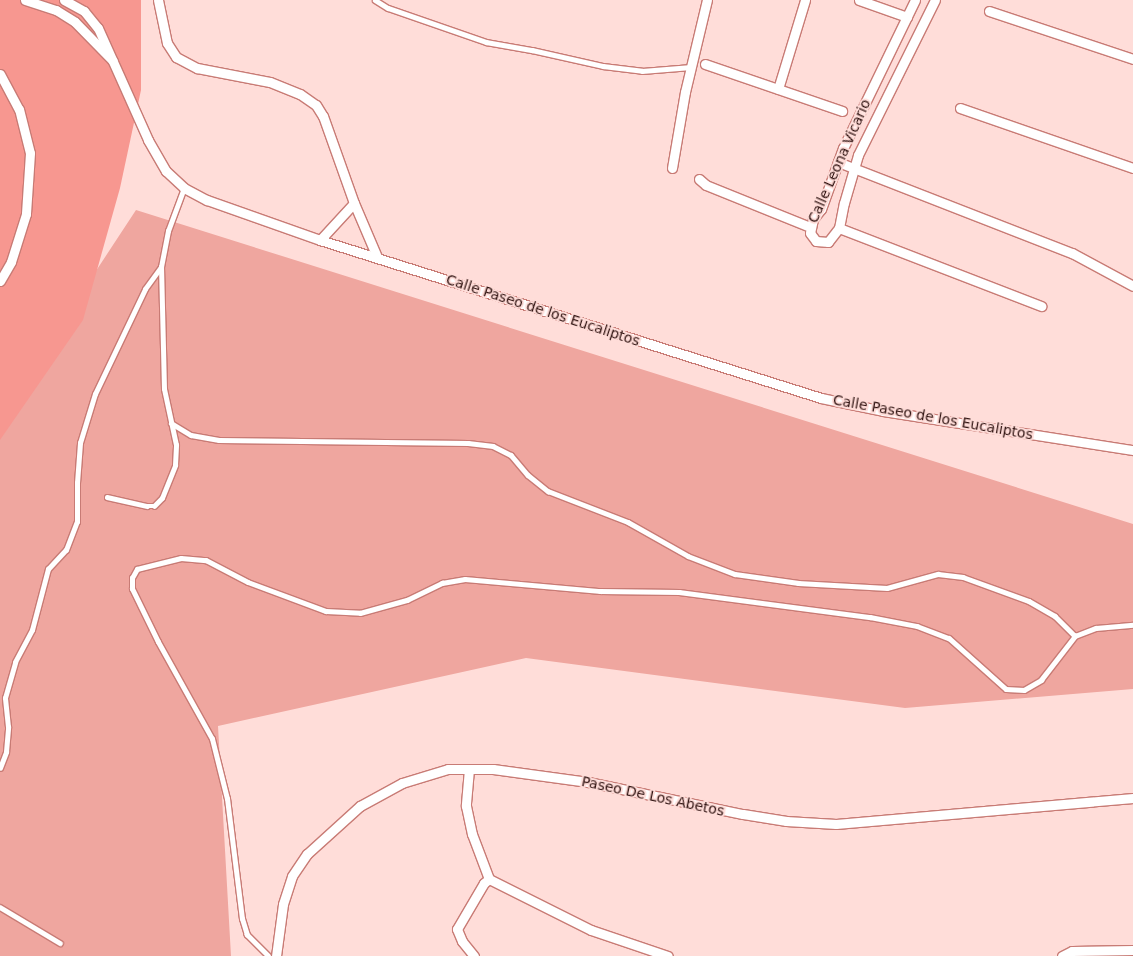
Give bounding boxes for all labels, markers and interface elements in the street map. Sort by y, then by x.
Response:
street label: Calle Leona Vicario [804,97,874,225]
street label: Calle Paseo de los Eucaliptos [444,271,642,349]
street label: Calle Paseo de los Eucaliptos [832,391,1034,443]
street label: Paseo De Los Abetos [580,773,726,819]

